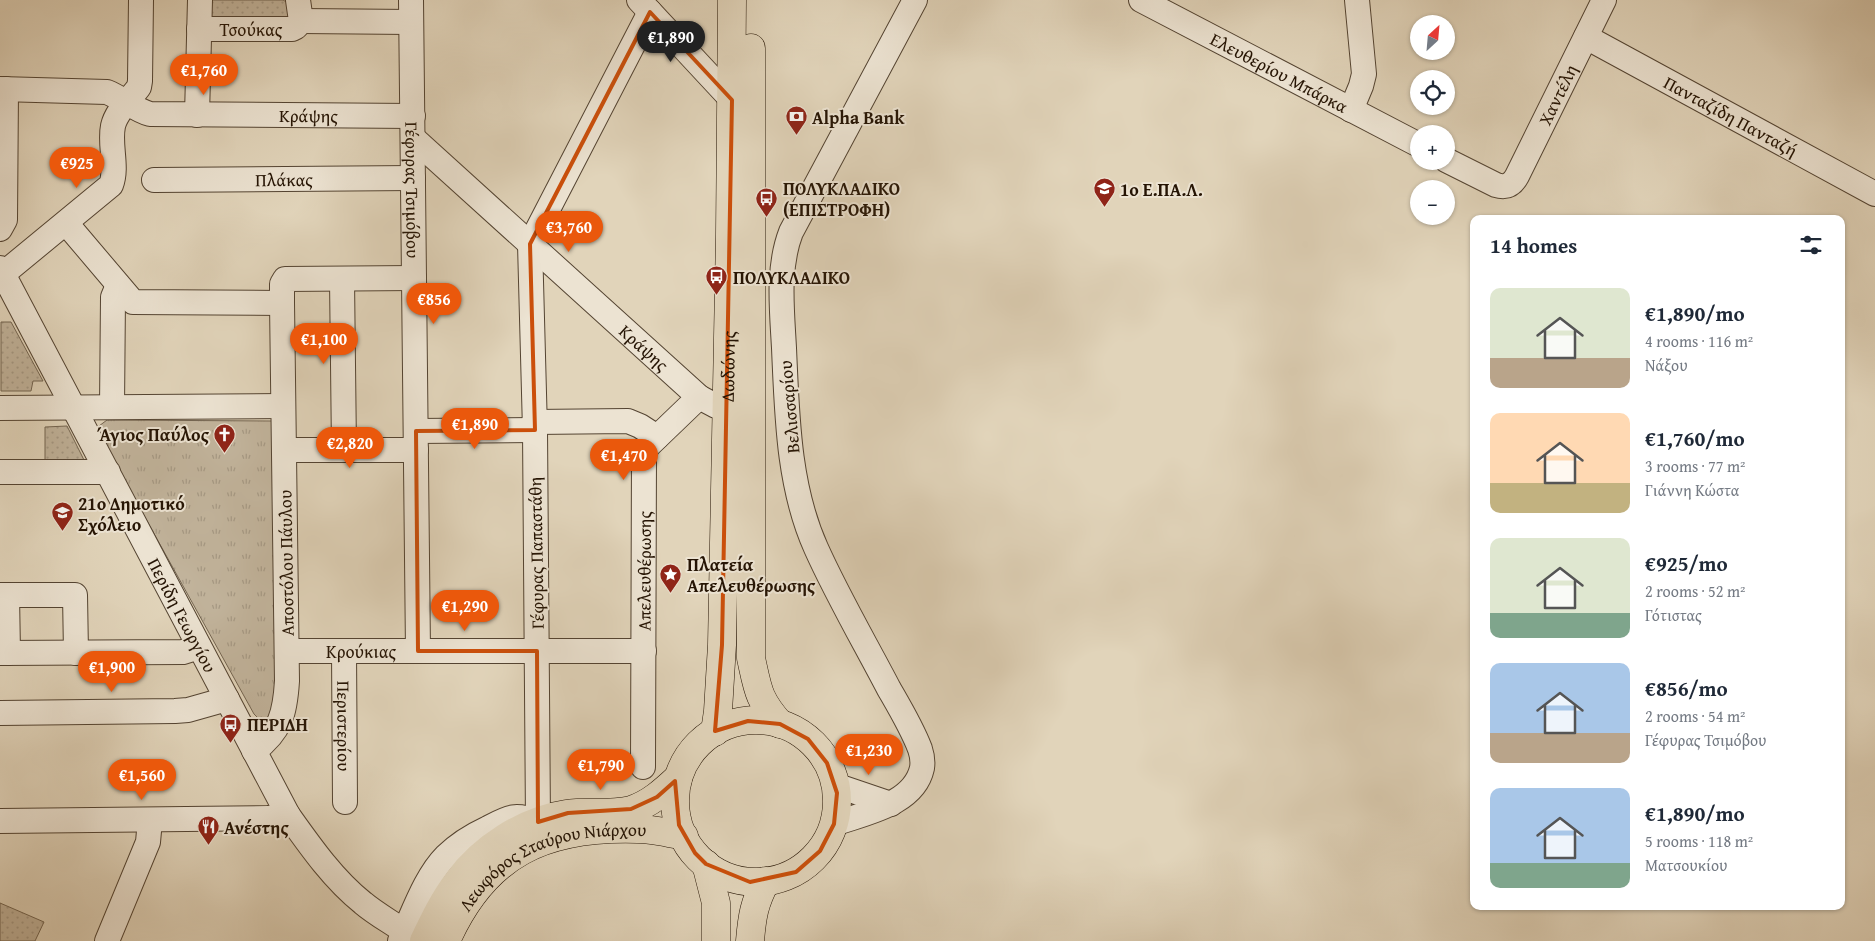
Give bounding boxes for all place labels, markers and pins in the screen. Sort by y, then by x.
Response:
pin: €1,890 [630,20,712,63]
pin: €1,760 [163,54,245,96]
place label: Alpha Bank [812,104,905,131]
bank icon: Alpha Bank [784,105,808,136]
pin: €925 [47,146,107,189]
place label: ΠΟΛΥΚΛΑΔΙΚΟ (ΕΠΙΣΤΡΟΦΗ) [783,175,900,223]
place label: 1ο Ε.ΠΑ.Λ. [1120,176,1203,203]
school or university icon: 1ο Ε.ΠΑ.Λ. [1092,177,1116,208]
bus stop icon: ΠΟΛΥΚΛΑΔΙΚΟ (ΕΠΙΣΤΡΟΦΗ) [755,186,779,217]
pin: €3,760 [528,210,610,253]
place label: ΠΟΛΥΚΛΑΔΙΚΟ [733,264,850,291]
bus stop icon: ΠΟΛΥΚΛΑΔΙΚΟ [705,265,729,296]
pin: €856 [404,282,464,325]
pin: €1,100 [283,322,365,365]
pin: €1,890 [434,408,516,450]
place label: Άγιος Παύλος [97,421,210,448]
church icon: Άγιος Παύλος [213,422,237,453]
pin: €2,820 [309,426,391,469]
pin: €1,470 [583,438,665,481]
place label: 21ο Δημοτικό Σχόλειο [78,490,185,538]
school or university icon: 21ο Δημοτικό Σχόλειο [50,501,74,532]
place label: Πλατεία Απελευθέρωσης [687,551,816,599]
place icon: Πλατεία Απελευθέρωσης [659,562,683,593]
pin: €1,290 [424,590,506,632]
pin: €1,900 [71,650,153,693]
place label: ΠΕΡΙΔΗ [247,711,308,738]
bus stop icon: ΠΕΡΙΔΗ [219,712,243,743]
pin: €1,230 [828,734,910,776]
pin: €1,790 [560,748,642,791]
pin: €1,560 [101,758,183,801]
place label: Ανέστης [224,814,289,841]
restaurant icon: Ανέστης [196,815,220,846]

